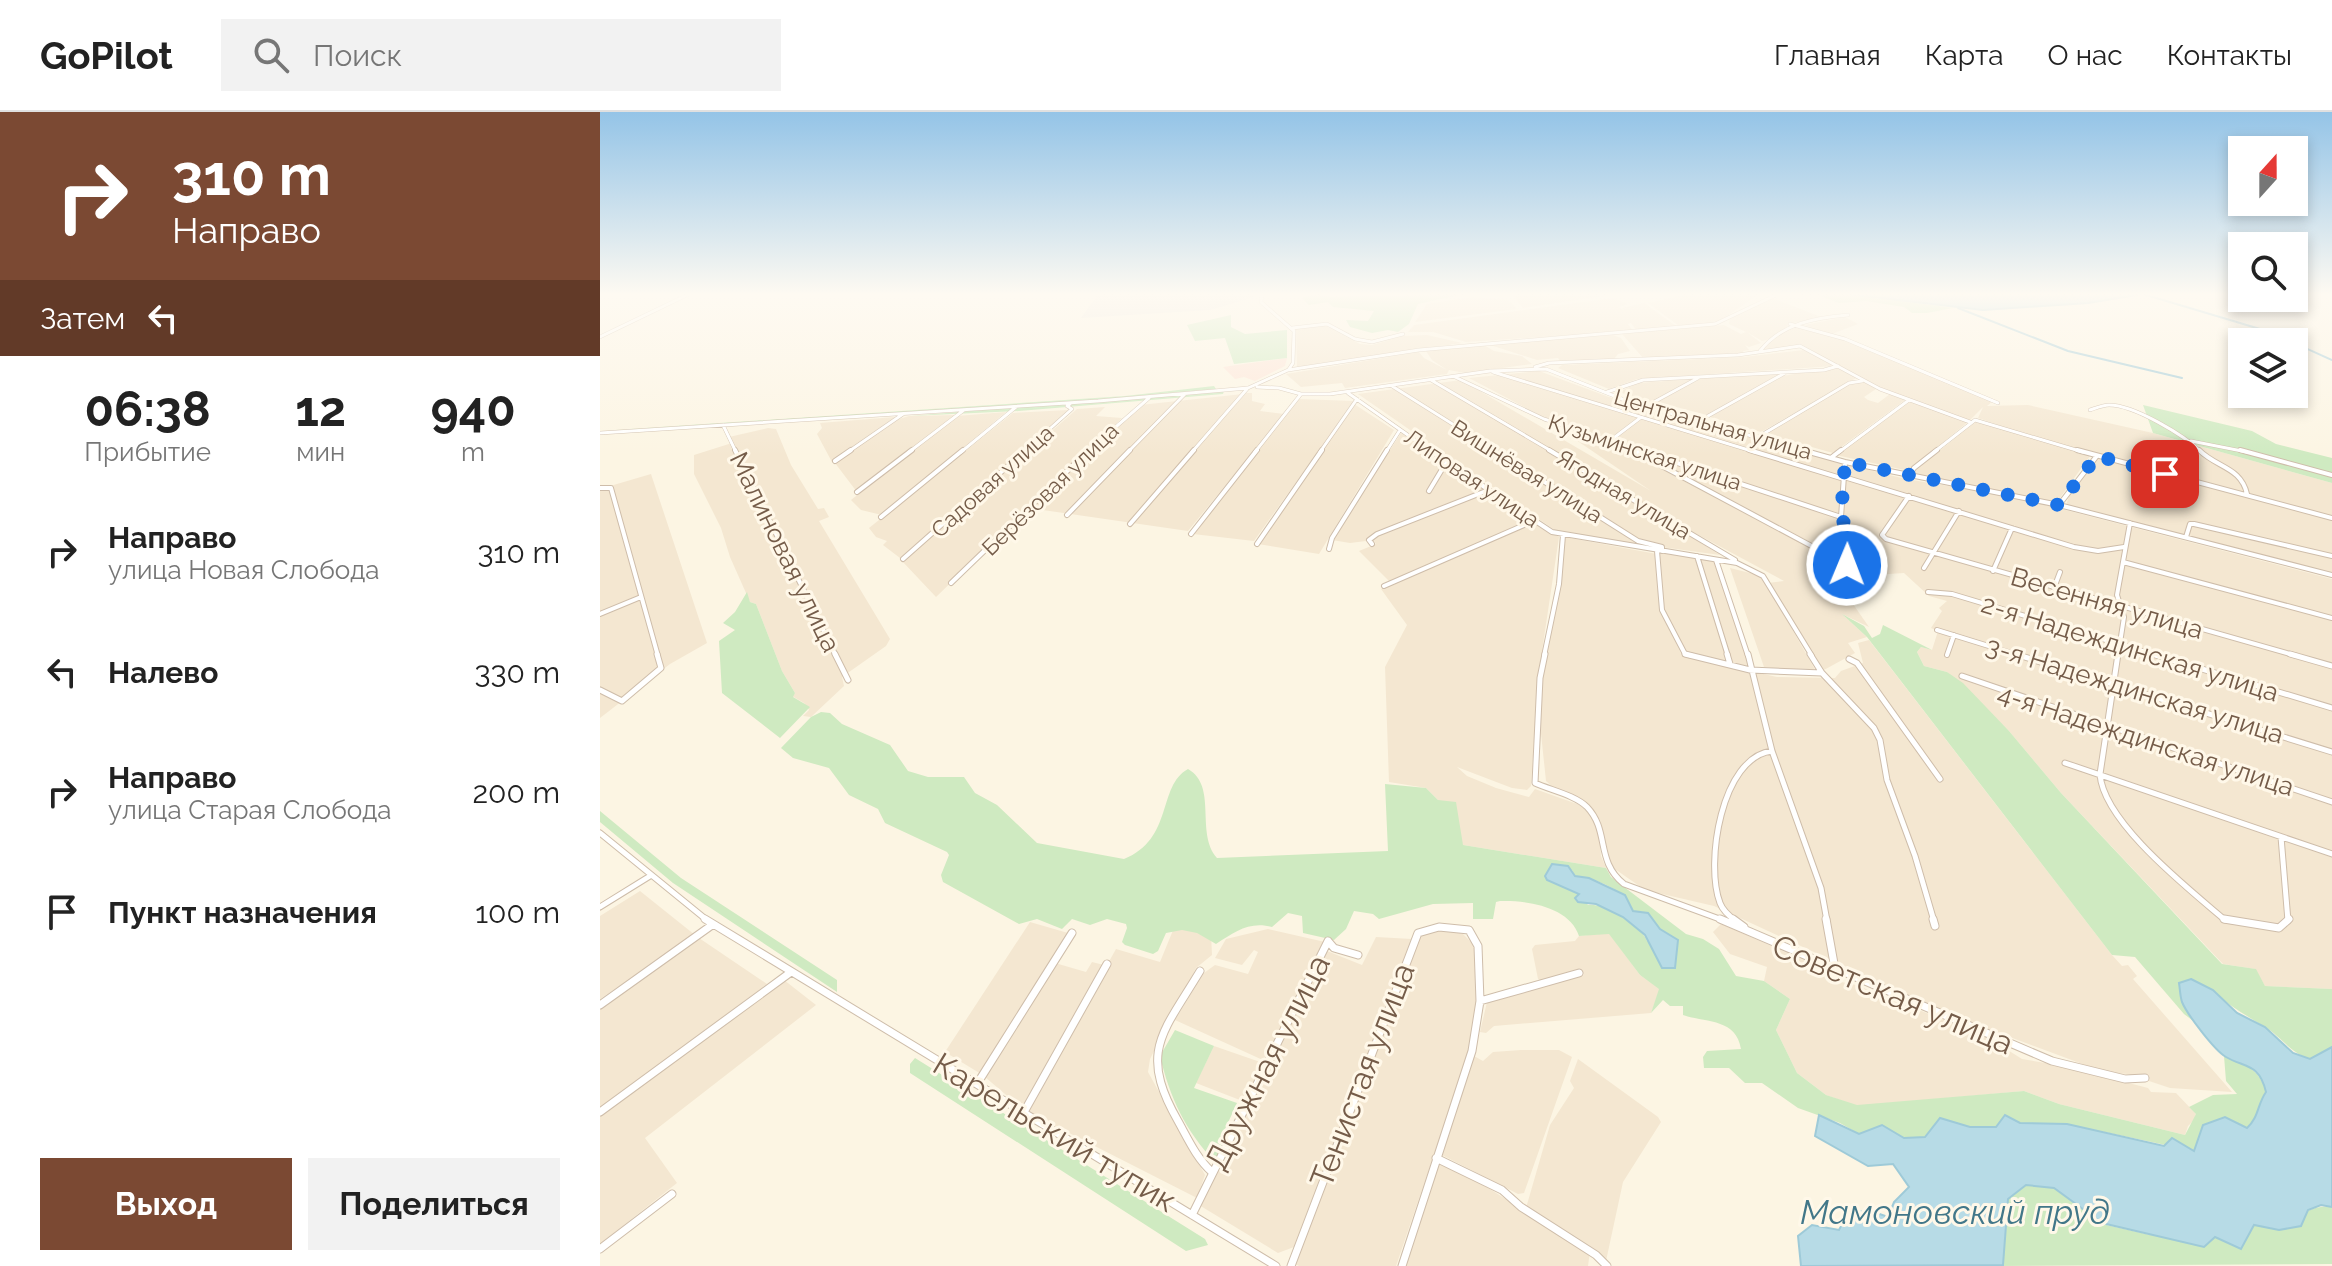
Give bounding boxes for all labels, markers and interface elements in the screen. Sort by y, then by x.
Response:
search box [221,19,781,91]
text: GoPilot [40,33,173,78]
icon: search [249,33,293,77]
text: Поиск [313,38,402,73]
text: Главная [1774,39,1881,72]
text: Карта [1925,39,2004,72]
text: О нас [2048,39,2123,72]
text: Контакты [2167,39,2292,72]
north arrow [2228,136,2308,216]
map controls [2228,136,2308,408]
text: 310 m [172,142,331,208]
icon: right [40,144,144,248]
text: Направо [172,209,321,251]
button: search [2228,232,2308,312]
icon: left [141,296,185,340]
text: Затем [40,301,125,336]
button: layers [2228,328,2308,408]
text: 06:38 [85,381,211,437]
text: 12 [295,381,346,437]
text: 940 [430,381,516,437]
street label: Центральная улица [1611,383,1815,465]
street label: Кузьминская улица [1545,409,1745,495]
street label: Вишнёвая улица [1447,414,1607,528]
street label: Берёзовая улица [976,417,1124,561]
street label: Садовая улица [926,419,1058,543]
street label: Липовая улица [1400,423,1544,533]
text: Прибытие [84,437,211,467]
text: мин [296,437,345,467]
text: m [461,437,485,467]
pin [2131,440,2199,508]
street label: Ягодная улица [1552,444,1696,544]
street label: Малиновая улица [724,447,846,657]
icon: arrive [2143,452,2187,496]
text: Направо [108,520,237,555]
position arrow [1805,523,1889,607]
icon: right [40,530,84,574]
text: 310 m [478,535,560,570]
text: улица Новая Слобода [108,555,379,585]
street label: Весенняя улица [2007,561,2207,645]
street label: 2-я Надеждинская улица [1978,588,2282,708]
street label: 3-я Надеждинская улица [1983,630,2287,750]
icon: left [40,650,84,694]
text: Налево [108,655,218,690]
text: 330 m [474,655,560,690]
street label: 4-я Надеждинская улица [1994,678,2298,802]
text: Направо [108,760,237,795]
icon: right [40,770,84,814]
text: 200 m [472,775,560,810]
text: улица Старая Слобода [108,795,391,825]
icon: arrive [40,890,84,934]
text: Пункт назначения [108,895,377,930]
text: 100 m [475,895,560,930]
street label: Советская улица [1767,927,2019,1061]
street label: Дружная улица [1197,948,1337,1176]
street label: Тенистая улица [1302,958,1422,1192]
street label: Карельский тупик [927,1045,1183,1219]
button: Выход [40,1158,292,1250]
button: Поделиться [308,1158,560,1250]
water label: Мамоновский пруд [1800,1192,2110,1232]

